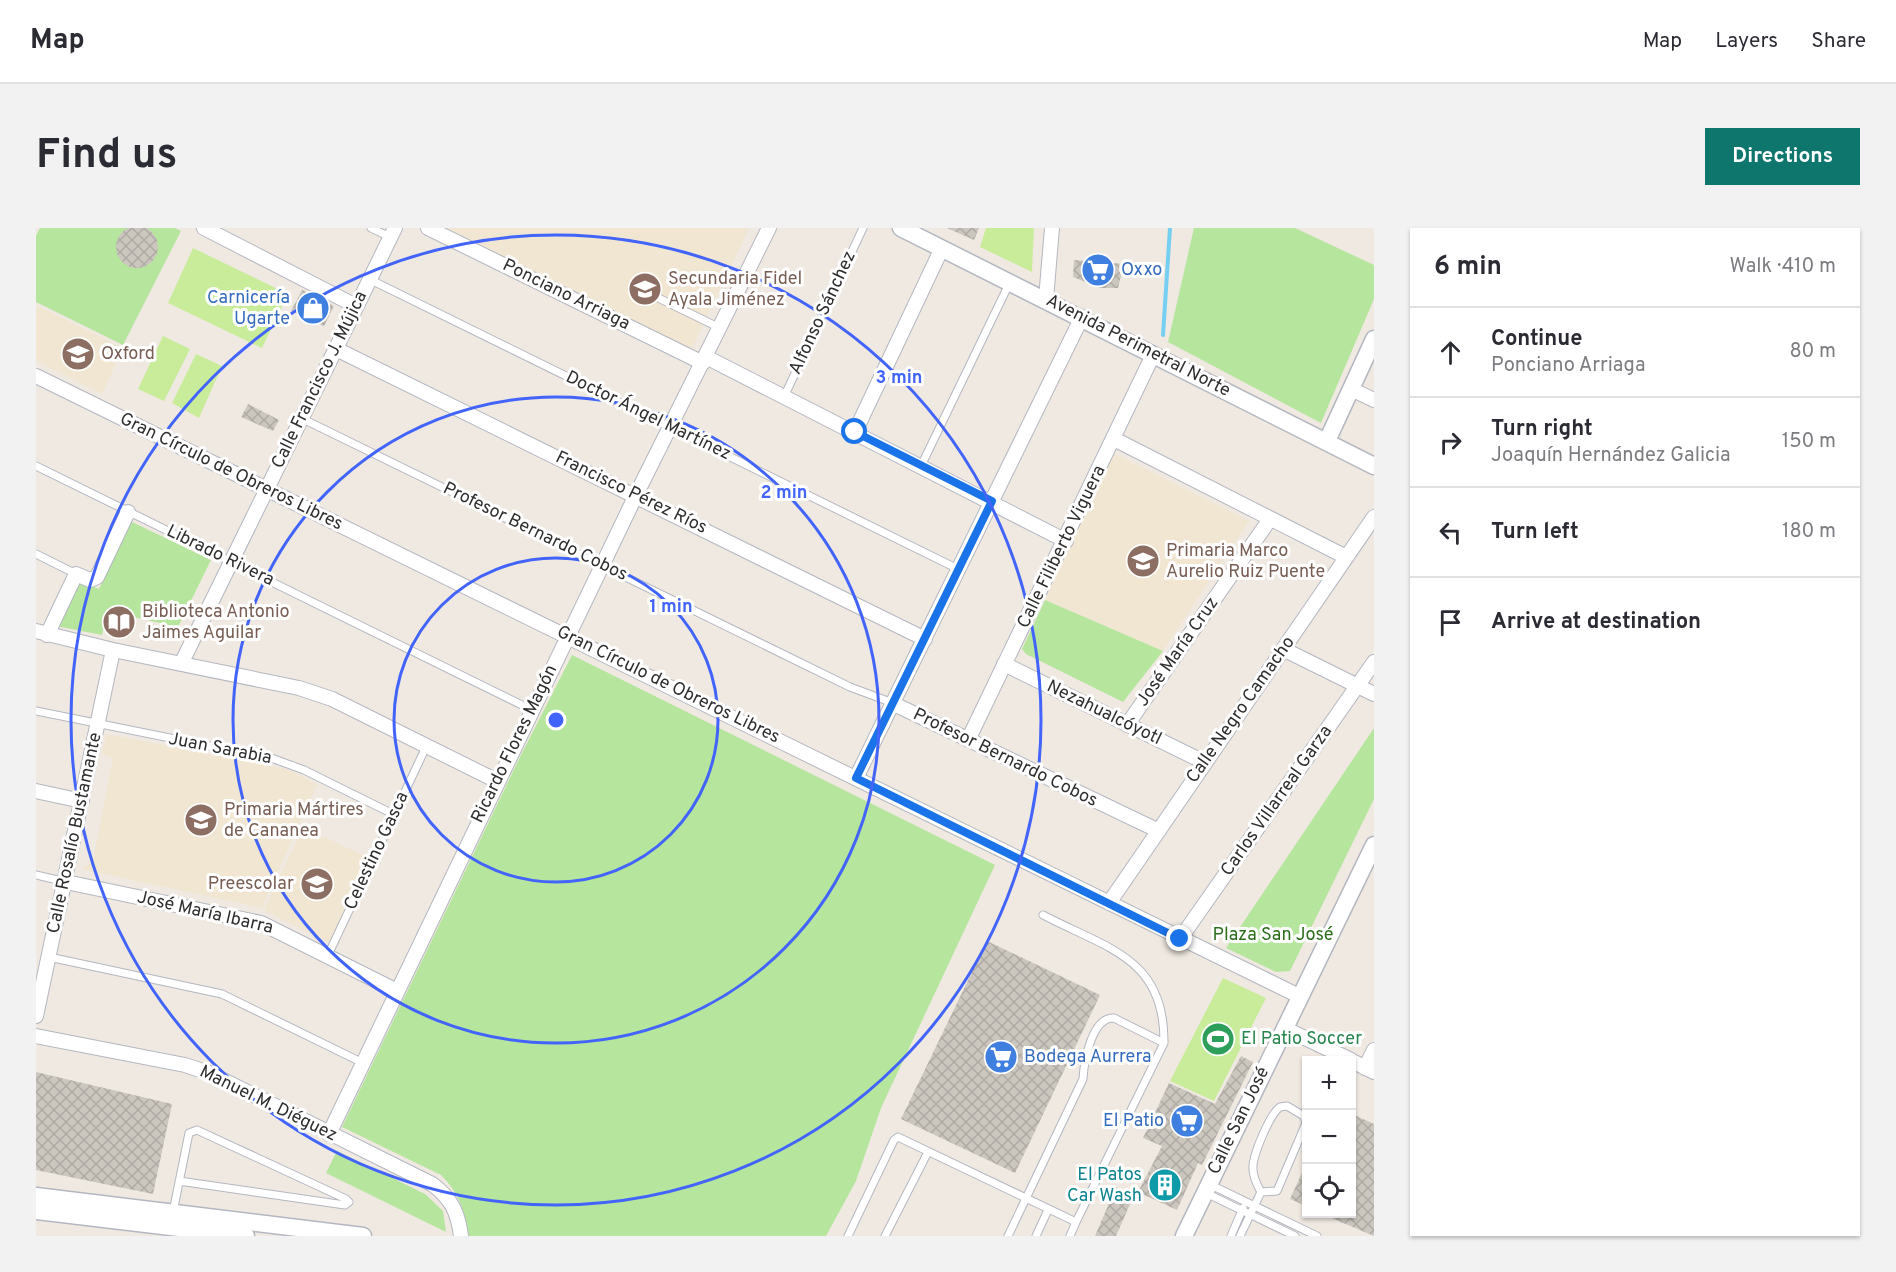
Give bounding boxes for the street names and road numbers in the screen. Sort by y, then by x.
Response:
street label: Alfonso Sánchez [784,248,862,378]
street label: Ponciano Arriaga [498,254,634,336]
street label: Calle Francisco J. Mújica [267,287,373,473]
street label: Avenida Perimetral Norte [1042,289,1234,403]
street label: Doctor Ángel Martínez [562,364,735,466]
street label: Gran Círculo de Obreros Libres [116,408,346,536]
street label: Francisco Pérez Ríos [551,446,711,540]
street label: Calle Filiberto Viguera [1013,462,1111,632]
street label: Profesor Bernardo Cobos [439,477,631,587]
street label: Librado Rivera [162,520,278,592]
street label: José María Cruz [1132,593,1224,711]
street label: Gran Círculo de Obreros Libres [553,621,783,749]
street label: Calle Negro Camacho [1182,632,1300,788]
street label: Ricardo Flores Magón [467,661,563,827]
street label: Nezahualcóyotl [1043,675,1165,751]
street label: Profesor Bernardo Cobos [909,703,1101,813]
street label: Carlos Villarreal Garza [1216,721,1338,881]
street label: Juan Sarabia [166,728,274,770]
street label: Calle Rosalío Bustamante [42,730,108,936]
street label: Celestino Gasca [340,788,414,914]
street label: José María Ibarra [135,886,275,940]
street label: Manuel M. Diéguez [195,1061,341,1147]
street label: Calle San José [1203,1063,1275,1179]

